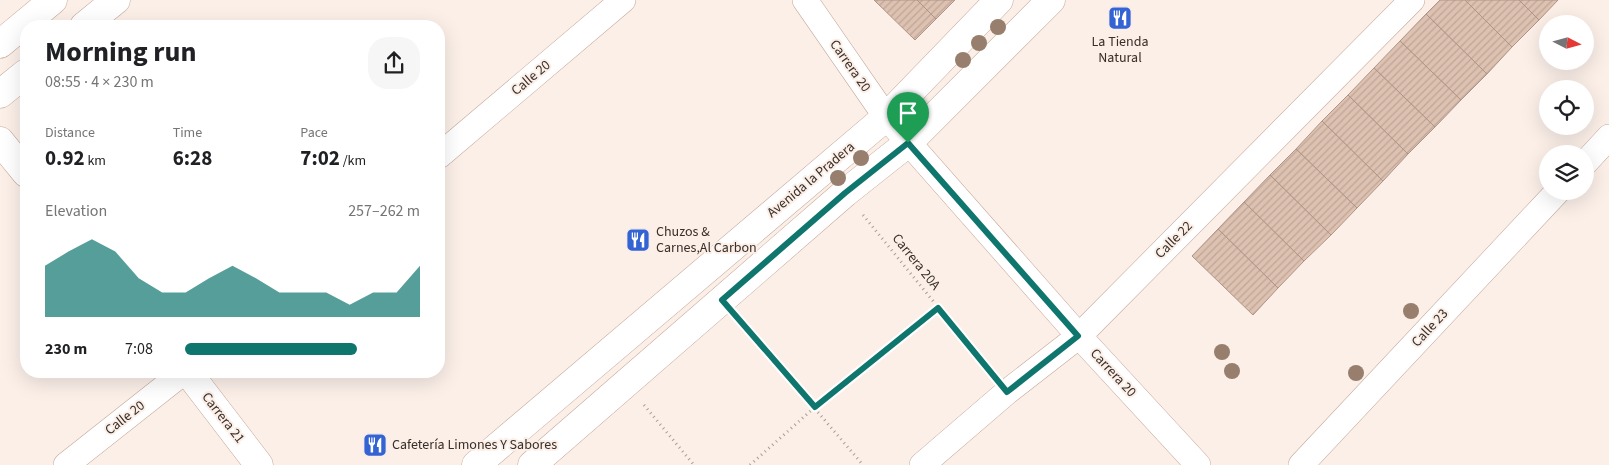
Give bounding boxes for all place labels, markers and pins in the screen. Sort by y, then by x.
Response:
restaurant icon: La Tienda Natural [1107,5,1133,31]
place label: La Tienda Natural [1091,32,1149,68]
pin [887,92,929,143]
place label: Chuzos & Carnes,Al Carbon [656,222,757,258]
restaurant icon: Chuzos & Carnes,Al Carbon [625,227,651,253]
restaurant icon: Cafetería Limones Y Sabores [362,432,388,458]
place label: Cafetería Limones Y Sabores [392,435,557,455]

